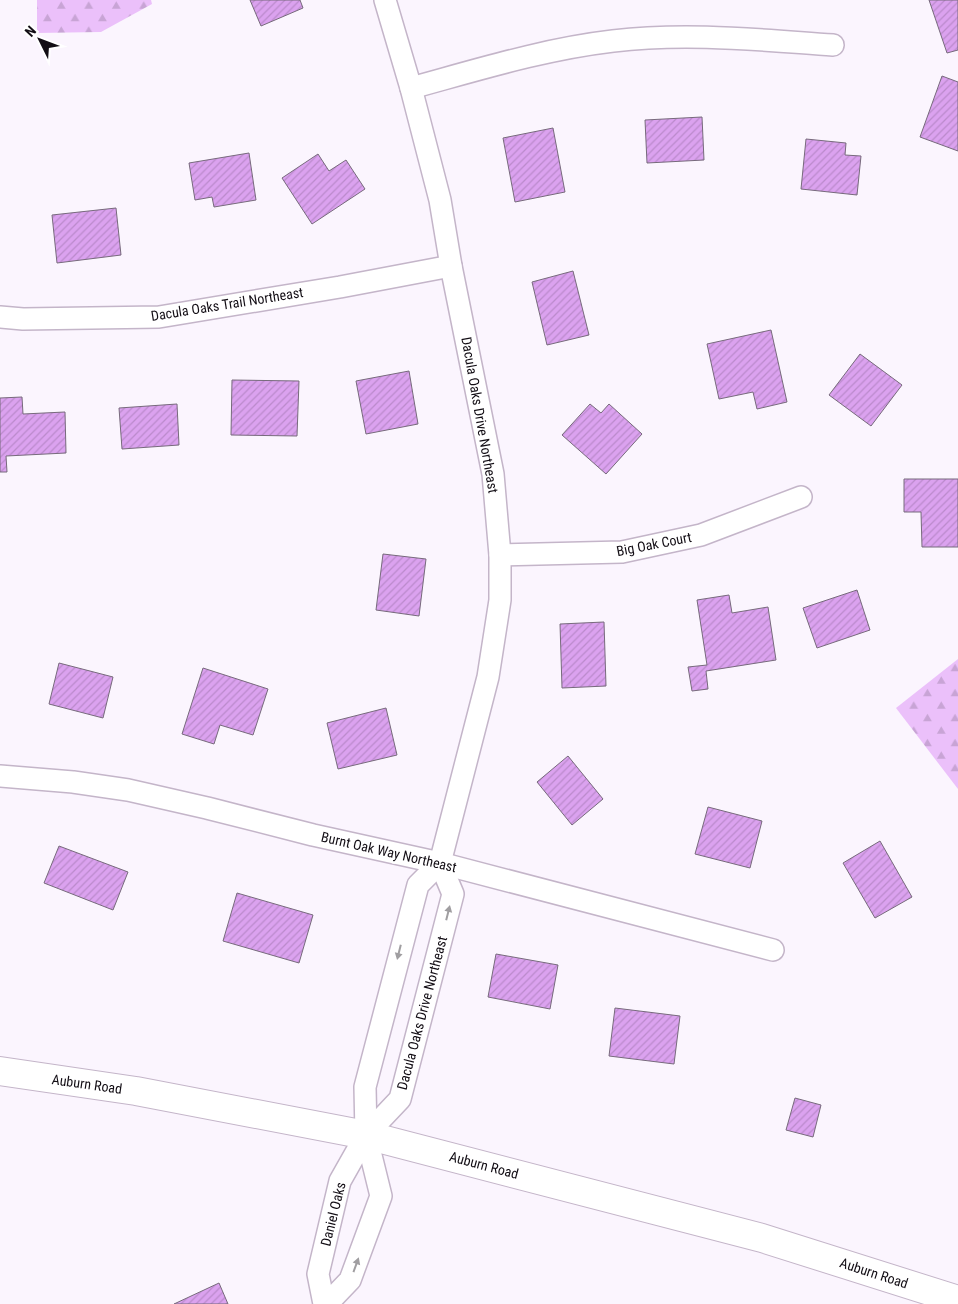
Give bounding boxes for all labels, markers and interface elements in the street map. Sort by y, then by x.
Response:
north arrow [15,15,65,65]
text: N [22,23,39,40]
street label: Dacula Oaks Trail Northeast [150,284,304,324]
street label: Dacula Oaks Drive Northeast [458,336,502,494]
street label: Big Oak Court [615,529,693,559]
street label: Burnt Oak Way Northeast [320,829,458,875]
one-way arrow [444,906,452,921]
street label: Dacula Oaks Drive Northeast [394,935,450,1091]
one-way arrow [395,945,403,960]
street label: Auburn Road [51,1071,123,1097]
street label: Auburn Road [448,1148,520,1182]
street label: Daniel Oaks [317,1180,349,1248]
street label: Auburn Road [838,1254,910,1292]
one-way arrow [352,1257,360,1272]

